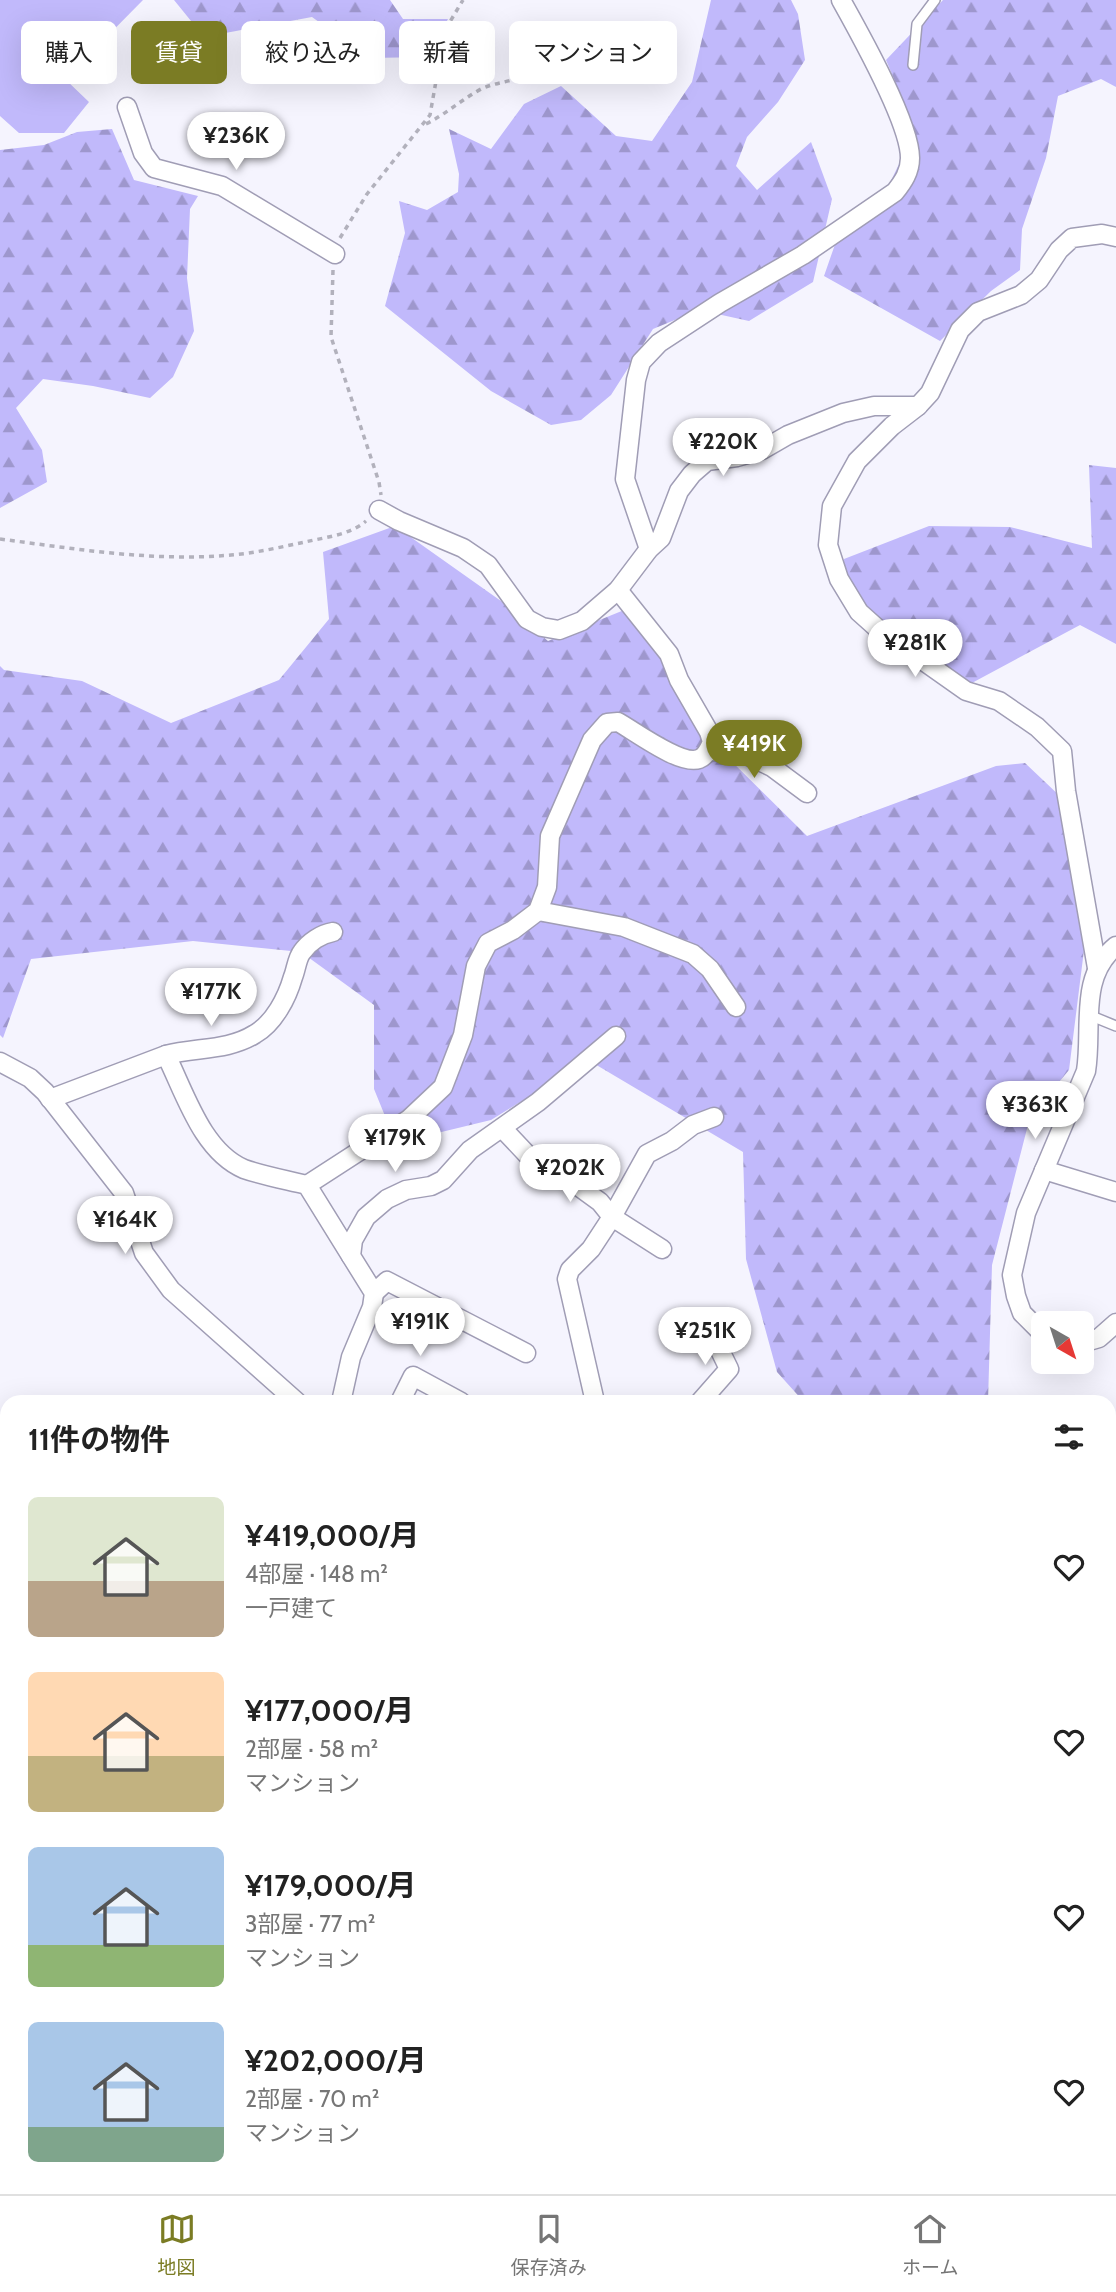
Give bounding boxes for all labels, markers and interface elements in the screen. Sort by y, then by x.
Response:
chip: 購入 [21,21,117,84]
chip: 賃貸 [131,21,227,84]
chip: 絞り込み [241,21,385,84]
chip: 新着 [399,21,495,84]
chip: マンション [509,21,677,84]
pin: ¥236K [187,113,285,172]
text: ¥236K [203,121,269,149]
pin: ¥220K [674,419,772,478]
text: ¥220K [689,427,757,455]
pin: ¥281K [866,620,964,679]
text: ¥281K [884,628,946,656]
pin: ¥419K [705,720,803,780]
text: ¥419K [722,729,786,757]
pin: ¥177K [162,968,260,1028]
text: ¥177K [181,977,241,1005]
pin: ¥363K [986,1082,1084,1141]
text: ¥363K [1002,1090,1068,1118]
pin: ¥179K [346,1114,444,1174]
text: ¥179K [364,1123,426,1151]
pin: ¥202K [521,1144,619,1204]
text: ¥202K [536,1153,604,1181]
pin: ¥164K [76,1196,174,1256]
text: ¥164K [93,1205,157,1233]
pin: ¥191K [371,1298,469,1358]
text: ¥191K [391,1307,449,1335]
pin: ¥251K [656,1308,754,1367]
north arrow [1031,1311,1094,1374]
map controls [1031,1311,1094,1374]
text: ¥251K [674,1316,736,1344]
icon: filters [1050,1418,1088,1456]
text: 11件の物件 [28,1421,170,1458]
text: ¥419,000/月 [245,1517,420,1554]
icon: home [84,1525,168,1609]
icon: heart [1050,1548,1088,1586]
text: 4部屋 · 148 m² [245,1560,388,1588]
text: 一戸建て [245,1594,337,1622]
text: ¥177,000/月 [245,1692,414,1729]
icon: home [84,1700,168,1784]
icon: heart [1050,1723,1088,1761]
text: 2部屋 · 58 m² [245,1735,378,1763]
text: マンション [245,1769,360,1797]
text: ¥179,000/月 [245,1867,416,1904]
icon: home [84,1875,168,1959]
icon: heart [1050,1898,1088,1936]
text: 3部屋 · 77 m² [245,1910,375,1938]
text: マンション [245,1944,360,1972]
text: ¥202,000/月 [245,2042,427,2079]
icon: home [84,2050,168,2134]
icon: heart [1050,2073,1088,2111]
text: 2部屋 · 70 m² [245,2085,379,2113]
text: マンション [245,2119,360,2147]
tab: 地図 [158,2210,196,2279]
tab: 保存済み [511,2210,587,2279]
tab: ホーム [902,2210,958,2279]

